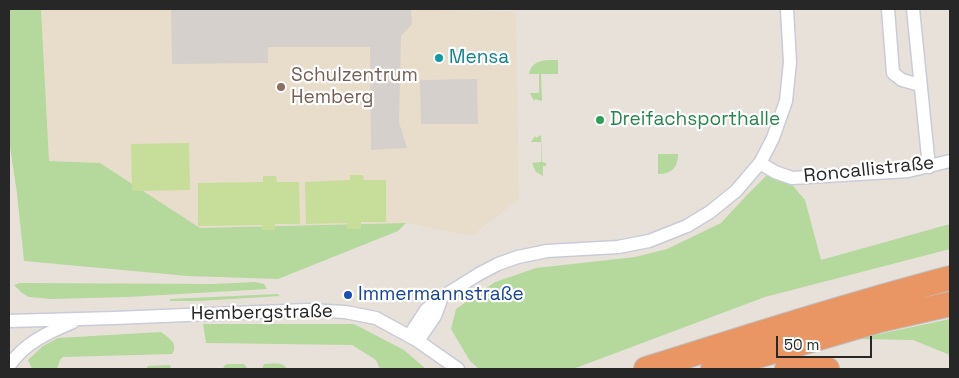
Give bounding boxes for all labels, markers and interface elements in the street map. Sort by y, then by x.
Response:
place label: Mensa [449,47,509,69]
marker: Mensa [433,52,445,64]
place label: Schulzentrum Hemberg [291,65,418,109]
marker: Schulzentrum Hemberg [275,81,287,93]
place label: Dreifachsporthalle [610,109,780,131]
marker: Dreifachsporthalle [594,114,606,126]
street label: Roncallistraße [803,152,935,188]
place label: Immermannstraße [358,284,524,306]
marker: Immermannstraße [342,289,354,301]
street label: Hembergstraße [191,300,333,326]
scale bar [779,326,875,358]
text: 50 m [784,335,819,354]

